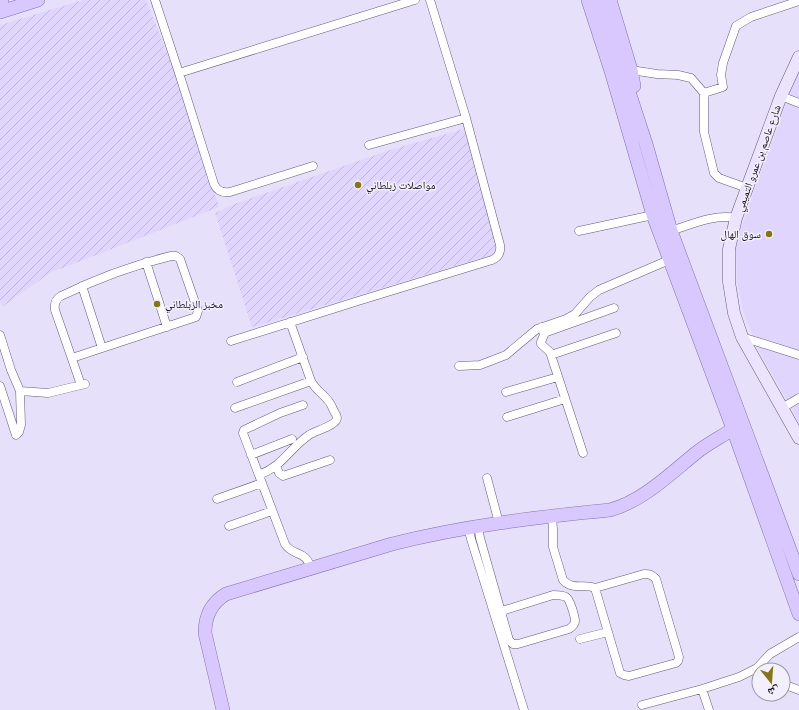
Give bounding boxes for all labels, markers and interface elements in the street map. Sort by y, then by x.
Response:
street label: شارع عاصم بن عمرو التميمي [733,103,786,214]
place label: مواصلات زبلطاني [366,179,435,194]
marker: مواصلات زبلطاني [353,180,363,190]
place label: سوق الهال [720,228,761,242]
marker: سوق الهال [764,229,774,239]
place label: مخبز الزبلطاني [165,298,223,313]
marker: مخبز الزبلطاني [152,299,162,309]
north arrow [751,662,791,702]
text: ش [766,682,781,699]

